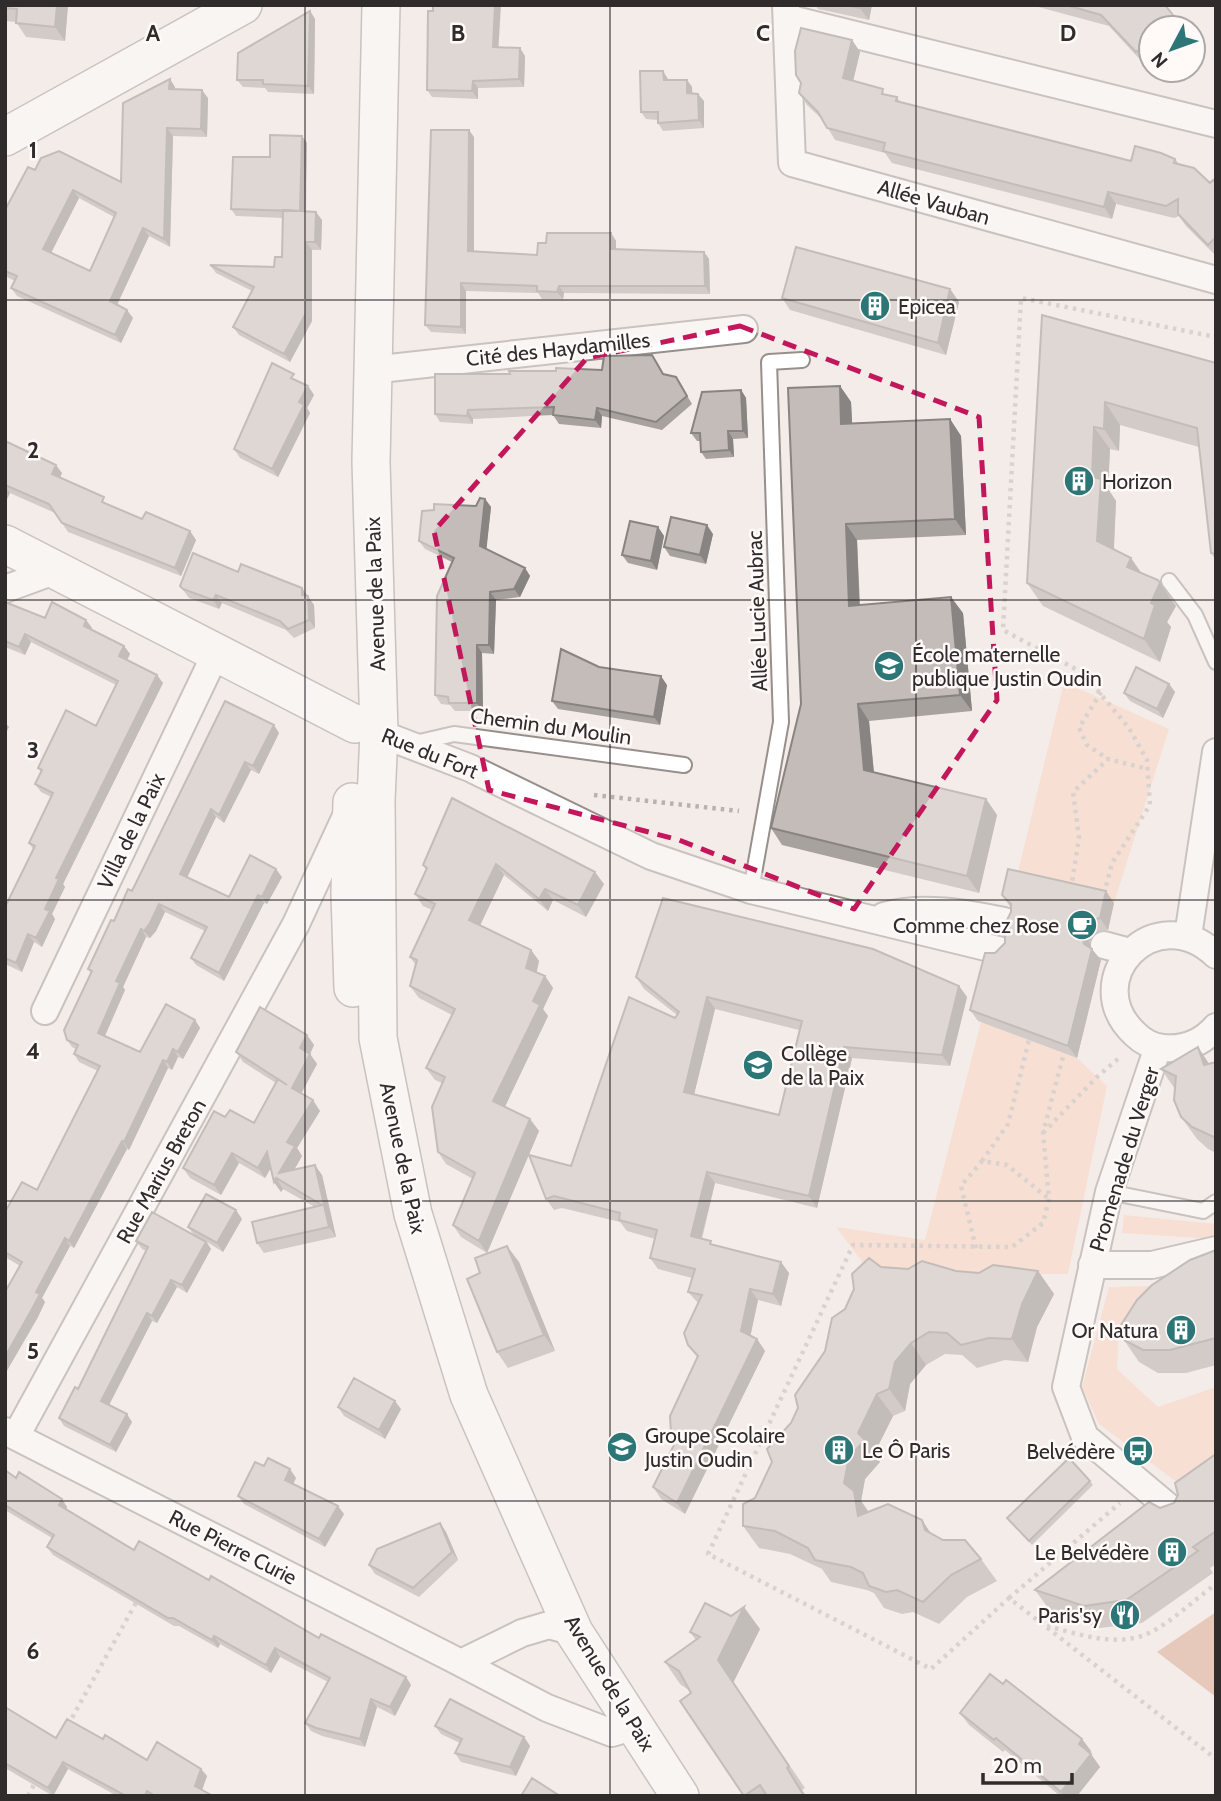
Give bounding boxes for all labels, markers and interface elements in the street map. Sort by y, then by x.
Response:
north arrow [1137,14,1207,84]
text: A [146,19,161,47]
text: B [451,19,465,47]
text: C [756,19,770,47]
text: D [1060,19,1076,47]
text: N [1146,47,1173,72]
text: 1 [29,136,37,164]
street label: Allée Vauban [875,174,993,230]
building icon: Epicea [858,289,892,323]
place label: Epicea [898,294,956,319]
street label: Cité des Haydamilles [465,327,652,371]
text: 2 [27,436,39,464]
building icon: Horizon [1062,464,1096,498]
place label: Horizon [1102,469,1172,494]
street label: Avenue de la Paix [360,516,390,672]
street label: Allée Lucie Aubrac [742,530,772,692]
place label: École maternelle publique Justin Oudin [912,642,1102,691]
school or university icon: École maternelle publique Justin Oudin [872,649,906,683]
street label: Chemin du Moulin [469,702,633,750]
street label: Rue du Fort [378,722,482,784]
text: 3 [27,736,39,764]
street label: Villa de la Paix [92,769,170,893]
cafe icon: Comme chez Rose [1065,908,1099,942]
place label: Comme chez Rose [893,913,1059,938]
text: 4 [26,1037,40,1065]
place label: Collège de la Paix [781,1041,864,1090]
school or university icon: Collège de la Paix [741,1048,775,1082]
street label: Promenade du Verger [1084,1063,1164,1254]
street label: Avenue de la Paix [375,1080,431,1236]
street label: Rue Marius Breton [111,1094,211,1248]
building icon: Or Natura [1164,1313,1198,1347]
place label: Or Natura [1072,1318,1158,1343]
text: 5 [27,1337,39,1365]
place label: Groupe Scolaire Justin Oudin [644,1423,785,1472]
school or university icon: Groupe Scolaire Justin Oudin [605,1430,639,1464]
building icon: Le Ô Paris [822,1433,856,1467]
bus stop icon: Belvédère [1121,1434,1155,1468]
place label: Le Ô Paris [862,1438,951,1463]
place label: Belvédère [1026,1439,1115,1464]
street label: Rue Pierre Curie [165,1504,301,1590]
building icon: Le Belvédère [1155,1535,1189,1569]
place label: Le Belvédère [1035,1540,1149,1565]
restaurant icon: Paris'sy [1108,1598,1142,1632]
place label: Paris'sy [1038,1603,1102,1628]
street label: Avenue de la Paix [560,1610,660,1756]
text: 6 [27,1637,39,1665]
scale bar [983,1742,1072,1786]
text: 20 m [993,1753,1042,1778]

